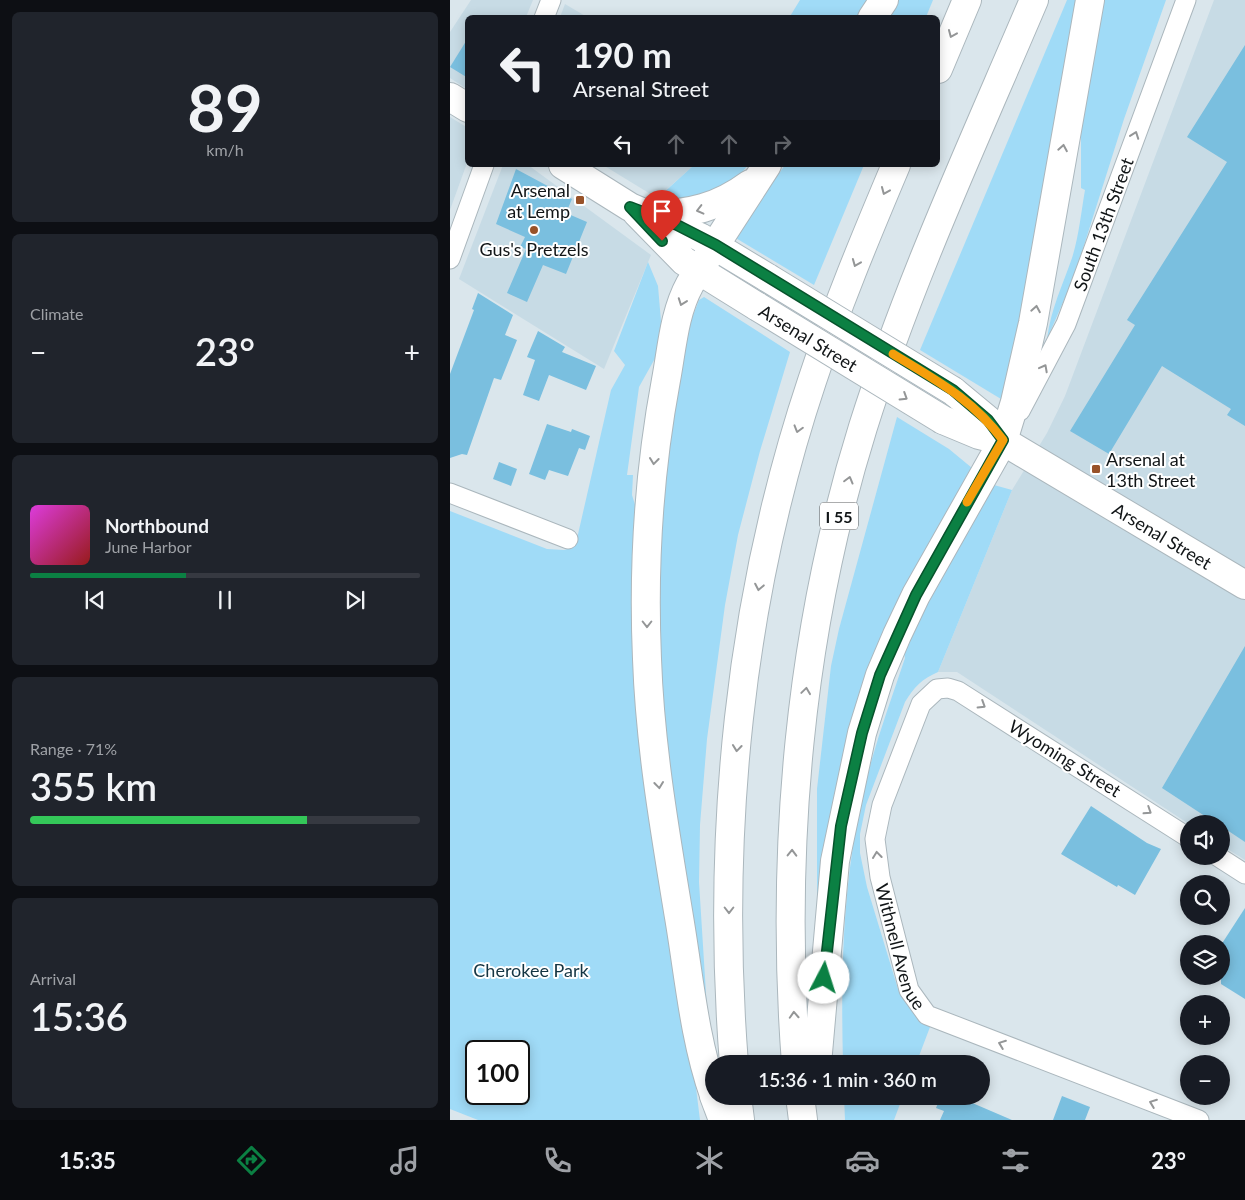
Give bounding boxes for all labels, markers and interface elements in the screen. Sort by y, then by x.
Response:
one-way arrow [948,29,959,38]
text: 190 m [573,33,672,75]
icon: left [490,35,555,100]
text: 89 [187,68,263,146]
text: Arsenal Street [573,75,709,102]
icon: left [609,130,637,158]
icon: ahead [662,130,690,158]
icon: ahead [715,130,743,158]
icon: right [768,130,796,158]
one-way arrow [1129,131,1139,140]
text: km/h [206,140,244,159]
one-way arrow [1058,144,1068,153]
street label: South 13th Street [1068,154,1138,294]
place label: Arsenal at Lemp [507,179,570,222]
one-way arrow [881,186,892,195]
pin [641,190,683,241]
marker: Arsenal at Lemp [574,194,586,206]
icon: arrive [648,197,676,225]
one-way arrow [695,204,704,215]
marker: Gus's Pretzels [528,224,540,236]
place label: Gus's Pretzels [480,238,589,260]
one-way arrow [851,258,862,267]
one-way arrow [678,297,688,305]
street label: Arsenal Street [755,299,862,376]
text: Climate [30,304,83,323]
one-way arrow [1030,304,1040,313]
text: 23° [195,328,255,374]
text: − [30,335,46,369]
text: + [404,335,420,369]
one-way arrow [1038,364,1048,373]
one-way arrow [899,390,908,400]
one-way arrow [793,425,804,434]
place label: Arsenal at 13th Street [1106,448,1196,491]
one-way arrow [649,458,660,466]
marker: Arsenal at 13th Street [1090,463,1102,475]
one-way arrow [843,477,853,485]
street label: Arsenal Street [1109,498,1216,574]
road number: I 55 [820,502,858,530]
text: Northbound [105,514,209,537]
text: June Harbor [105,537,192,556]
one-way arrow [754,583,765,592]
icon: previous [81,586,109,614]
icon: pause [211,586,239,614]
icon: next [341,586,369,614]
one-way arrow [642,620,652,628]
one-way arrow [800,687,811,695]
one-way arrow [976,699,985,709]
street label: Wyoming Street [1005,715,1126,802]
text: Range · 71% [30,739,117,758]
one-way arrow [732,744,743,752]
text: 355 km [30,763,157,809]
one-way arrow [653,782,664,790]
one-way arrow [1143,805,1152,814]
map controls [1180,815,1230,1105]
button: sound [1180,815,1230,865]
one-way arrow [787,848,797,856]
one-way arrow [872,850,883,858]
button: search [1180,875,1230,925]
street label: Withnell Avenue [871,881,930,1014]
one-way arrow [724,906,734,914]
button: layers [1180,935,1230,985]
position arrow [797,951,849,1003]
park label: Cherokee Park [473,959,590,981]
text: Arrival [30,969,76,988]
text: 15:36 [30,993,128,1039]
button: + [1180,995,1230,1045]
one-way arrow [788,1011,799,1019]
speed limit sign: 100 [465,1040,530,1105]
one-way arrow [998,1040,1007,1050]
button: − [1180,1055,1230,1105]
text: 15:36 · 1 min · 360 m [758,1068,937,1091]
one-way arrow [1150,1099,1158,1109]
icon: directions [234,1143,269,1178]
icon: music [387,1143,422,1178]
icon: phone [540,1143,575,1178]
icon: climate [692,1143,727,1178]
icon: car [845,1143,880,1178]
icon: filters [998,1143,1033,1178]
text: 15:35 [59,1147,116,1174]
text: 23° [1151,1147,1186,1174]

